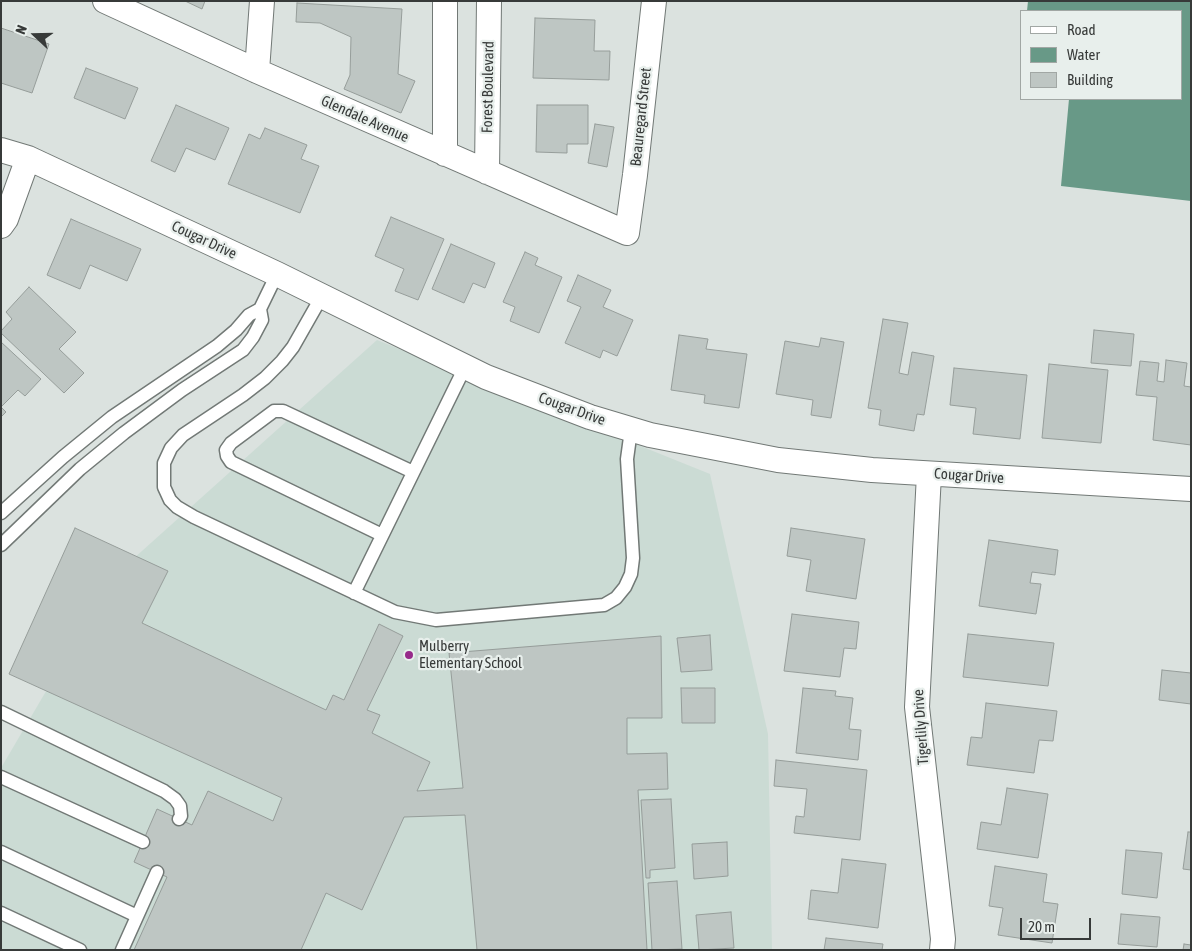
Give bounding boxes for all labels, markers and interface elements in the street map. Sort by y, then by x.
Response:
north arrow [10,10,60,60]
legend [1020,10,1182,100]
text: Road [1067,21,1096,38]
text: N [12,23,30,36]
street label: Forest Boulevard [478,41,498,133]
text: Water [1067,46,1100,63]
street label: Beauregard Street [627,67,655,167]
text: Building [1067,71,1113,88]
street label: Glendale Avenue [318,92,412,146]
street label: Cougar Drive [169,217,239,263]
street label: Cougar Drive [536,389,608,429]
street label: Cougar Drive [934,465,1004,487]
place label: Mulberry Elementary School [419,637,522,672]
marker: Mulberry Elementary School [403,649,415,661]
street label: Tigerlily Drive [909,689,933,765]
scale bar [1022,908,1093,940]
text: 20 m [1028,918,1055,935]

